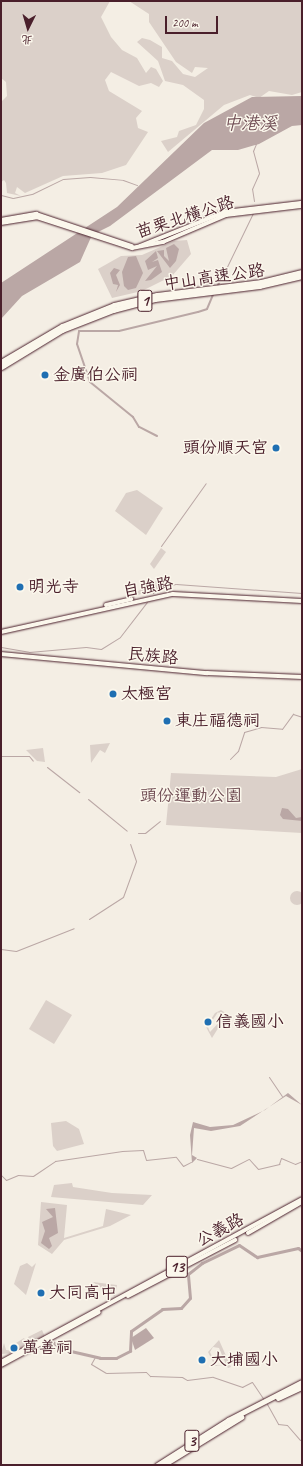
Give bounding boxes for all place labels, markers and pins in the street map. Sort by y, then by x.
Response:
place label: 金廣伯公祠 [53,365,138,385]
marker: 金廣伯公祠 [40,370,50,380]
place label: 頭份順天宮 [183,438,268,458]
marker: 頭份順天宮 [271,443,281,453]
place label: 明光寺 [28,577,79,597]
marker: 明光寺 [15,582,25,592]
place label: 太極宮 [121,684,172,704]
marker: 太極宮 [108,689,118,699]
place label: 東庄福德祠 [175,711,260,731]
marker: 東庄福德祠 [162,716,172,726]
place label: 信義國小 [216,1012,284,1032]
marker: 信義國小 [203,1017,213,1027]
place label: 大同高中 [49,1283,117,1303]
marker: 大同高中 [36,1288,46,1298]
place label: 萬善祠 [22,1338,73,1358]
marker: 萬善祠 [9,1343,19,1353]
place label: 大埔國小 [210,1350,278,1370]
marker: 大埔國小 [197,1355,207,1365]

